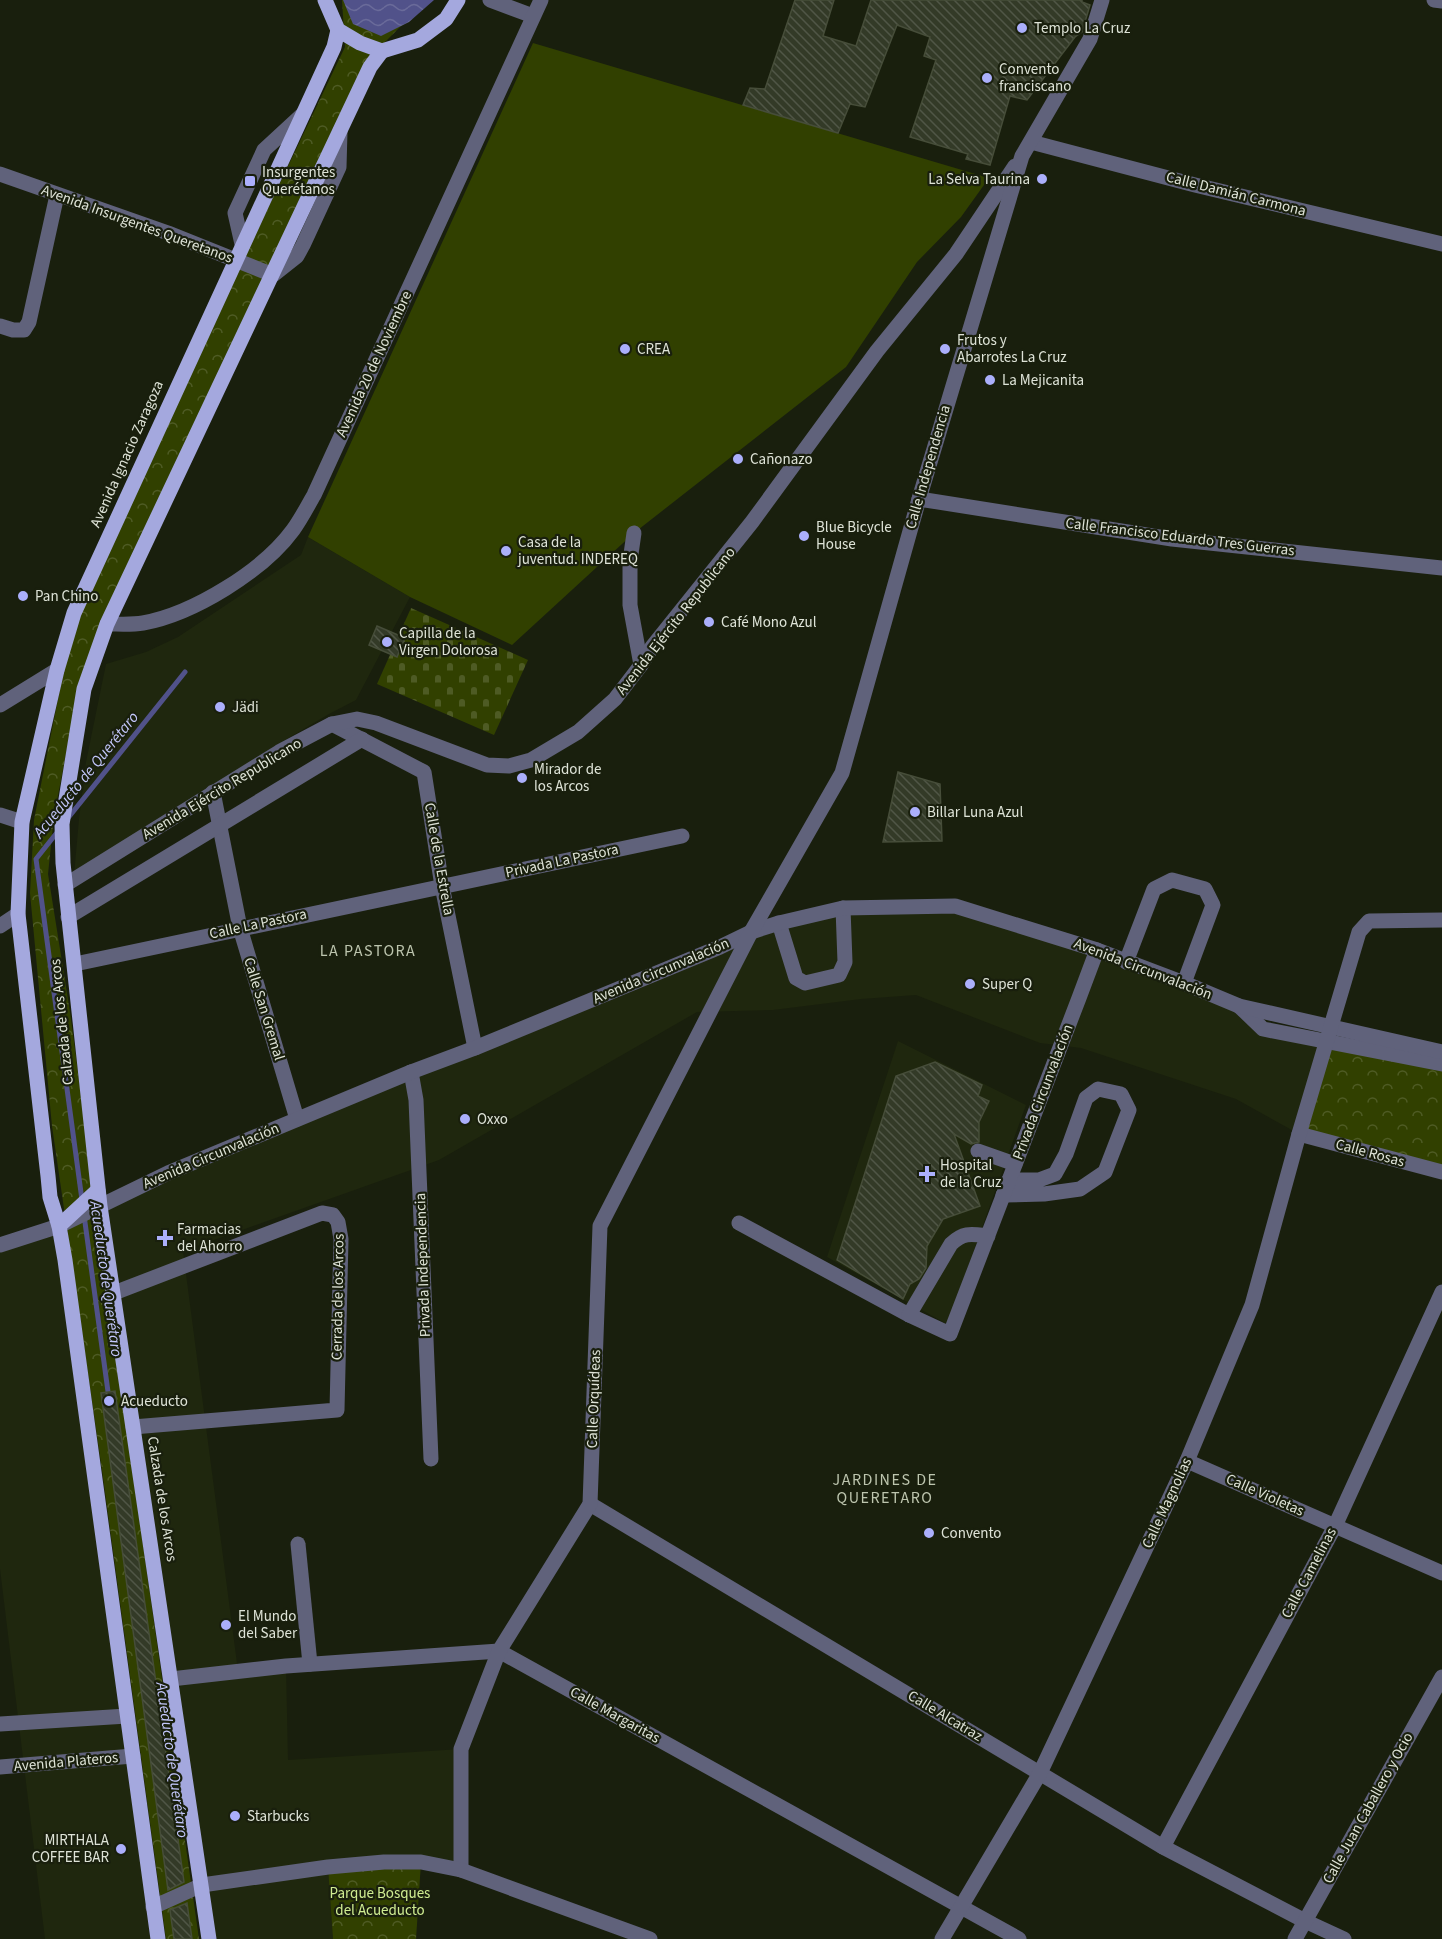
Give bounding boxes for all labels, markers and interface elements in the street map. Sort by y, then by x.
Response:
place label: Templo La Cruz [1034,18,1130,39]
marker: Templo La Cruz [1015,21,1029,35]
place label: Convento franciscano [999,59,1071,97]
marker: Convento franciscano [980,71,994,85]
place label: Insurgentes Querétanos [262,162,335,200]
street label: Calle Damián Carmona [1164,166,1308,222]
place label: La Selva Taurina [928,169,1030,190]
marker: La Selva Taurina [1035,172,1049,186]
marker: Insurgentes Querétanos [243,174,257,188]
street label: Avenida Insurgentes Queretanos [38,180,236,268]
street label: Avenida 20 de Noviembre [331,287,417,441]
place label: Frutos y Abarrotes La Cruz [957,330,1067,368]
place label: CREA [637,339,671,360]
marker: CREA [618,342,632,356]
marker: Frutos y Abarrotes La Cruz [938,342,952,356]
place label: La Mejicanita [1002,370,1084,391]
marker: La Mejicanita [983,373,997,387]
street label: Avenida Ignacio Zaragoza [85,377,169,531]
street label: Calle Independencia [900,403,956,531]
place label: Cañonazo [750,449,813,470]
marker: Cañonazo [731,452,745,466]
street label: Calle Francisco Eduardo Tres Guerras [1064,513,1296,561]
place label: Blue Bicycle House [816,517,892,555]
marker: Blue Bicycle House [797,529,811,543]
place label: Casa de la juventud. INDEREQ [517,532,638,570]
street label: Avenida Ejército Republicano [612,543,740,699]
marker: Casa de la juventud. INDEREQ [499,544,513,558]
place label: Pan Chino [35,586,98,607]
marker: Pan Chino [16,589,30,603]
place label: Café Mono Azul [721,612,817,633]
marker: Café Mono Azul [702,615,716,629]
place label: Capilla de la Virgen Dolorosa [399,623,498,661]
marker: Capilla de la Virgen Dolorosa [380,635,394,649]
place label: Jädi [232,697,259,718]
marker: Jädi [213,700,227,714]
water label: Acueducto de Querétaro [27,707,144,844]
street label: Avenida Ejército Republicano [138,733,306,845]
place label: Mirador de los Arcos [534,759,601,797]
marker: Mirador de los Arcos [515,771,529,785]
street label: Calle de la Estrella [419,801,459,917]
place label: Billar Luna Azul [927,802,1024,823]
marker: Billar Luna Azul [908,805,922,819]
street label: Privada La Pastora [503,839,621,883]
street label: Calle La Pastora [207,903,309,945]
street label: Avenida Circunvalación [590,933,732,1009]
street label: Avenida Circunvalación [1071,933,1215,1005]
district label: LA PASTORA [320,940,416,962]
street label: Calle San Gremal [238,955,290,1063]
street label: Calzada de los Arcos [45,958,79,1086]
place label: Super Q [982,974,1032,995]
marker: Super Q [963,977,977,991]
street label: Privada Circunvalación [1007,1021,1079,1163]
place label: Oxxo [477,1109,508,1130]
marker: Oxxo [458,1112,472,1126]
street label: Avenida Circunvalación [140,1118,282,1194]
street label: Calle Rosas [1333,1134,1407,1172]
place label: Hospital de la Cruz [940,1155,1001,1193]
marker: Hospital de la Cruz [918,1165,936,1183]
street label: Privada Independencia [410,1192,436,1338]
water label: Acueducto de Querétaro [84,1199,128,1358]
place label: Farmacias del Ahorro [177,1219,242,1257]
marker: Farmacias del Ahorro [158,1231,172,1245]
street label: Cerrada de los Arcos [326,1234,350,1360]
street label: Calle Orquídeas [582,1349,606,1449]
place label: Acueducto [121,1391,188,1412]
marker: Acueducto [102,1394,116,1408]
street label: Calzada de los Arcos [142,1435,182,1563]
street label: Calle Magnolias [1137,1454,1197,1552]
street label: Calle Violetas [1223,1468,1307,1522]
district label: JARDINES DE QUERETARO [833,1469,937,1509]
place label: Convento [941,1523,1002,1544]
street label: Calle Camelinas [1276,1524,1342,1622]
marker: Convento [922,1526,936,1540]
place label: El Mundo del Saber [238,1606,298,1644]
marker: El Mundo del Saber [219,1618,233,1632]
water label: Acueducto de Querétaro [150,1680,194,1839]
street label: Calle Margaritas [566,1682,664,1748]
street label: Calle Alcatraz [904,1685,986,1747]
street label: Calle Juan Caballero y Ocio [1318,1729,1418,1887]
street label: Avenida Plateros [13,1747,119,1777]
place label: Starbucks [247,1806,309,1827]
marker: Starbucks [228,1809,242,1823]
place label: MIRTHALA COFFEE BAR [32,1830,110,1868]
marker: MIRTHALA COFFEE BAR [114,1842,128,1856]
park label: Parque Bosques del Acueducto [330,1883,430,1921]

